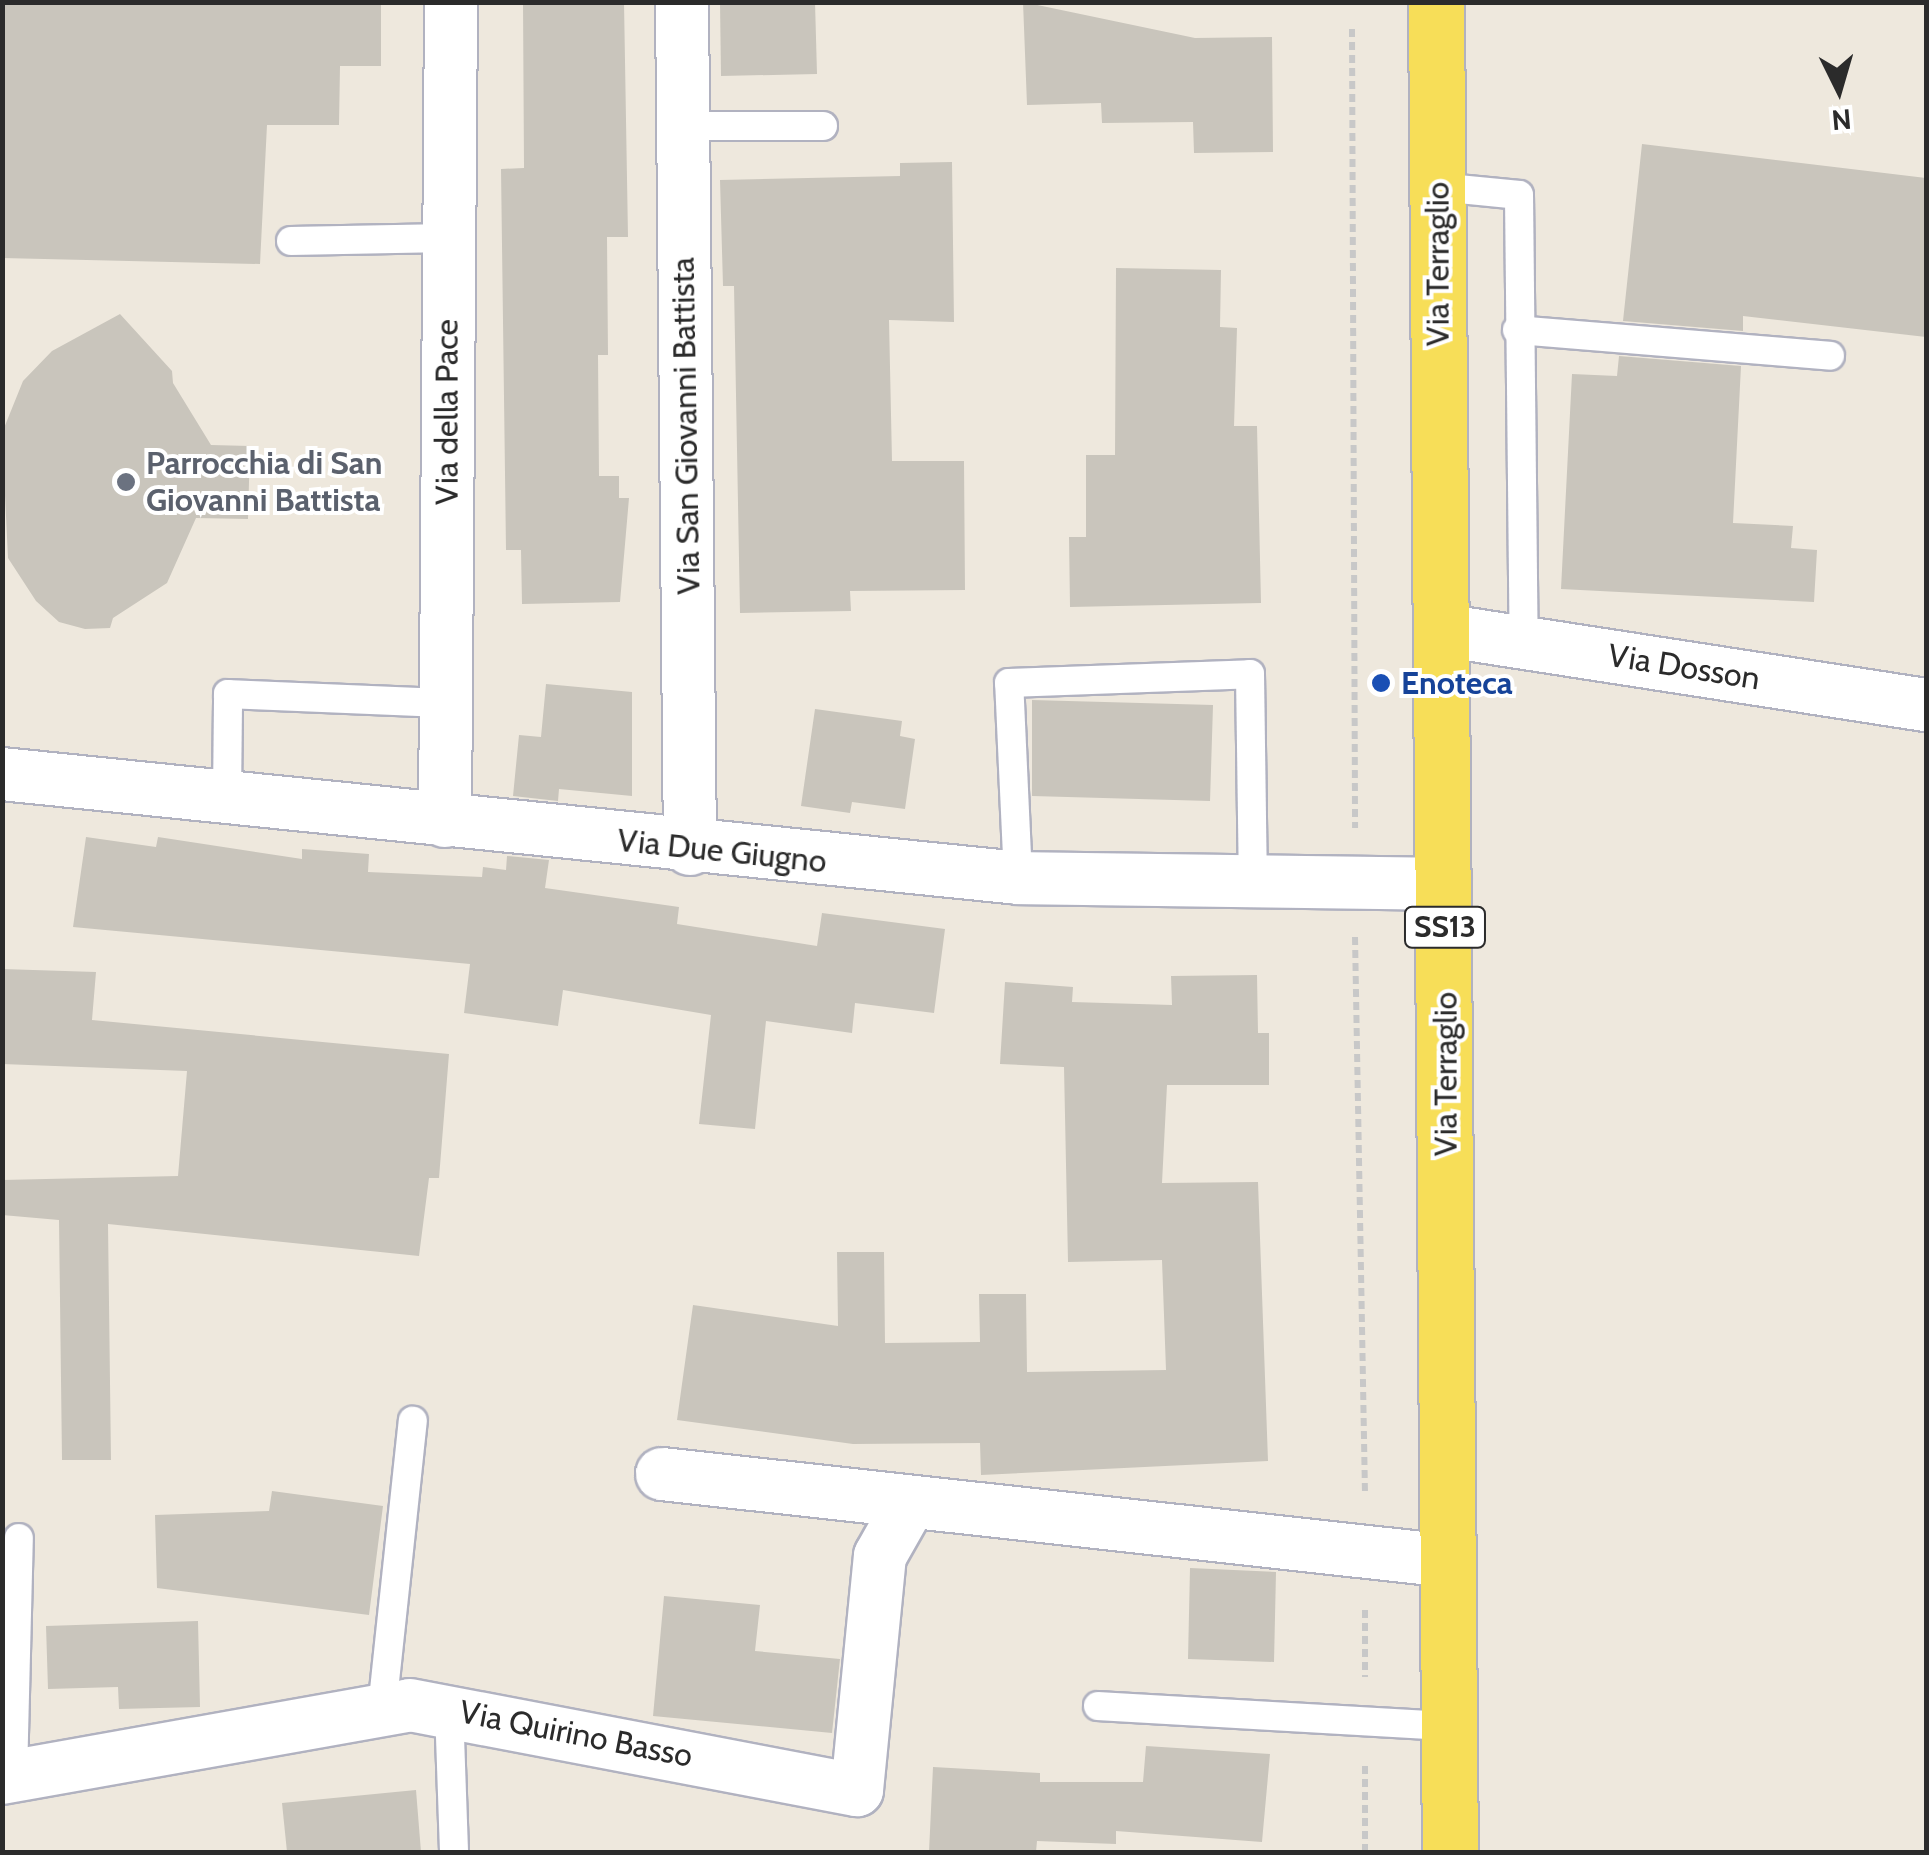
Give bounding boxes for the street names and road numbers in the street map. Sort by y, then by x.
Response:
street label: Via Terraglio [1419,182,1457,346]
street label: Via San Giovanni Battista [664,257,708,595]
street label: Via della Pace [428,319,466,505]
street label: Via Dosson [1605,636,1763,698]
street label: Via Due Giugno [616,821,828,881]
road number: SS13 [1402,902,1488,952]
street label: Via Terraglio [1427,992,1465,1156]
street label: Via Quirino Basso [456,1693,696,1775]

